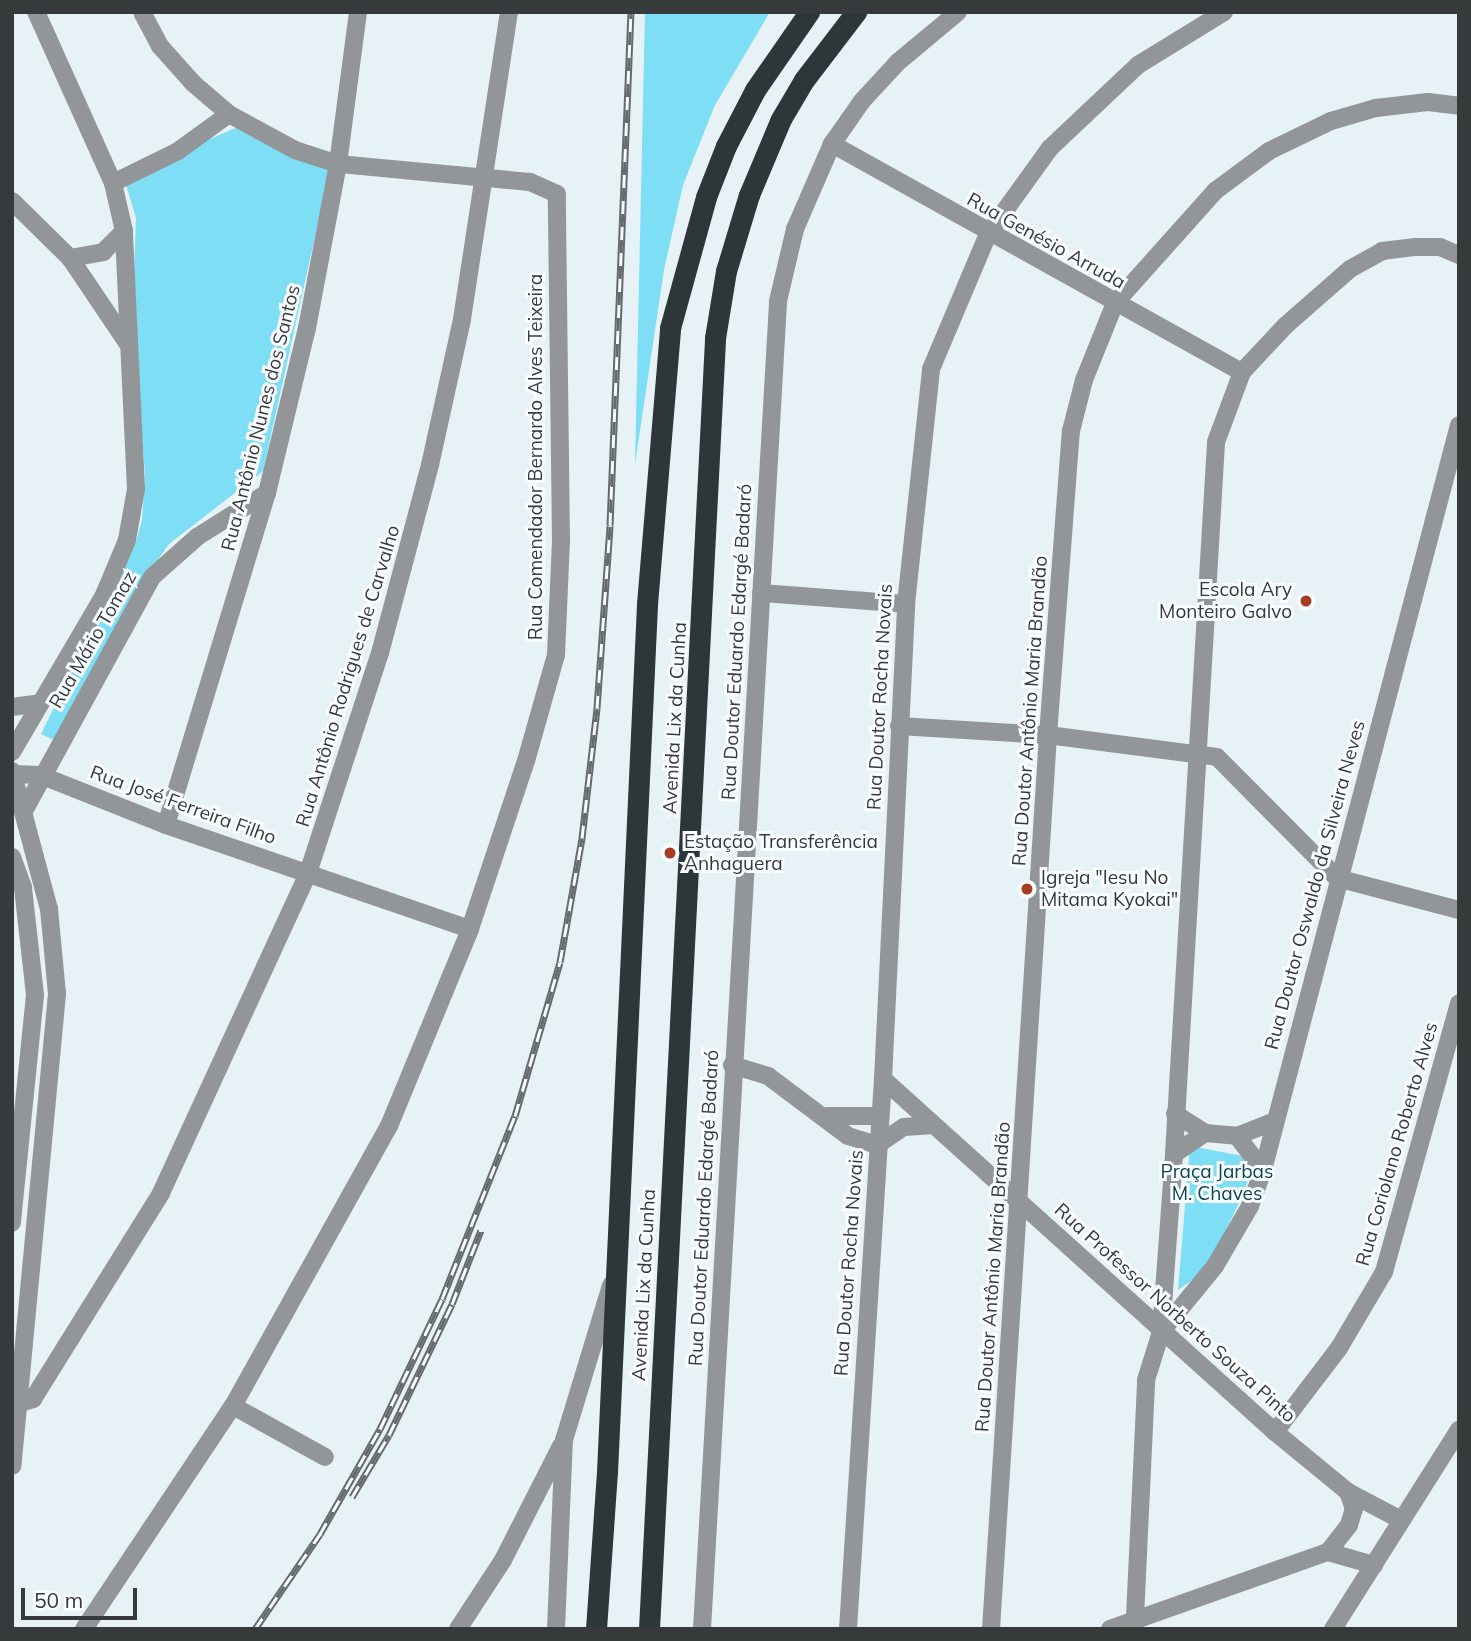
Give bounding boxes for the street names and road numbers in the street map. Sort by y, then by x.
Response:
street label: Rua Genésio Arruda [963,188,1129,294]
street label: Rua Comendador Bernardo Alves Teixeira [525,274,547,640]
street label: Rua Antônio Nunes dos Santos [217,283,305,553]
street label: Rua Doutor Eduardo Edargé Badaró [717,483,757,801]
street label: Rua Antônio Rodrigues de Carvalho [291,522,405,830]
street label: Rua Doutor Antônio Maria Brandão [1008,555,1052,867]
street label: Rua Mário Tomaz [45,568,141,712]
street label: Rua Doutor Rocha Novais [863,583,897,811]
street label: Avenida Lix da Cunha [659,621,691,815]
street label: Rua Doutor Oswaldo da Silveira Neves [1260,718,1370,1052]
street label: Rua José Ferreira Filho [87,761,279,849]
street label: Rua Coriolano Roberto Alves [1351,1020,1443,1268]
street label: Rua Doutor Eduardo Edargé Badaró [684,1049,724,1367]
street label: Rua Doutor Antônio Maria Brandão [971,1121,1015,1433]
street label: Rua Doutor Rocha Novais [830,1149,868,1377]
street label: Avenida Lix da Cunha [628,1188,660,1382]
street label: Rua Professor Norberto Souza Pinto [1050,1199,1300,1427]

